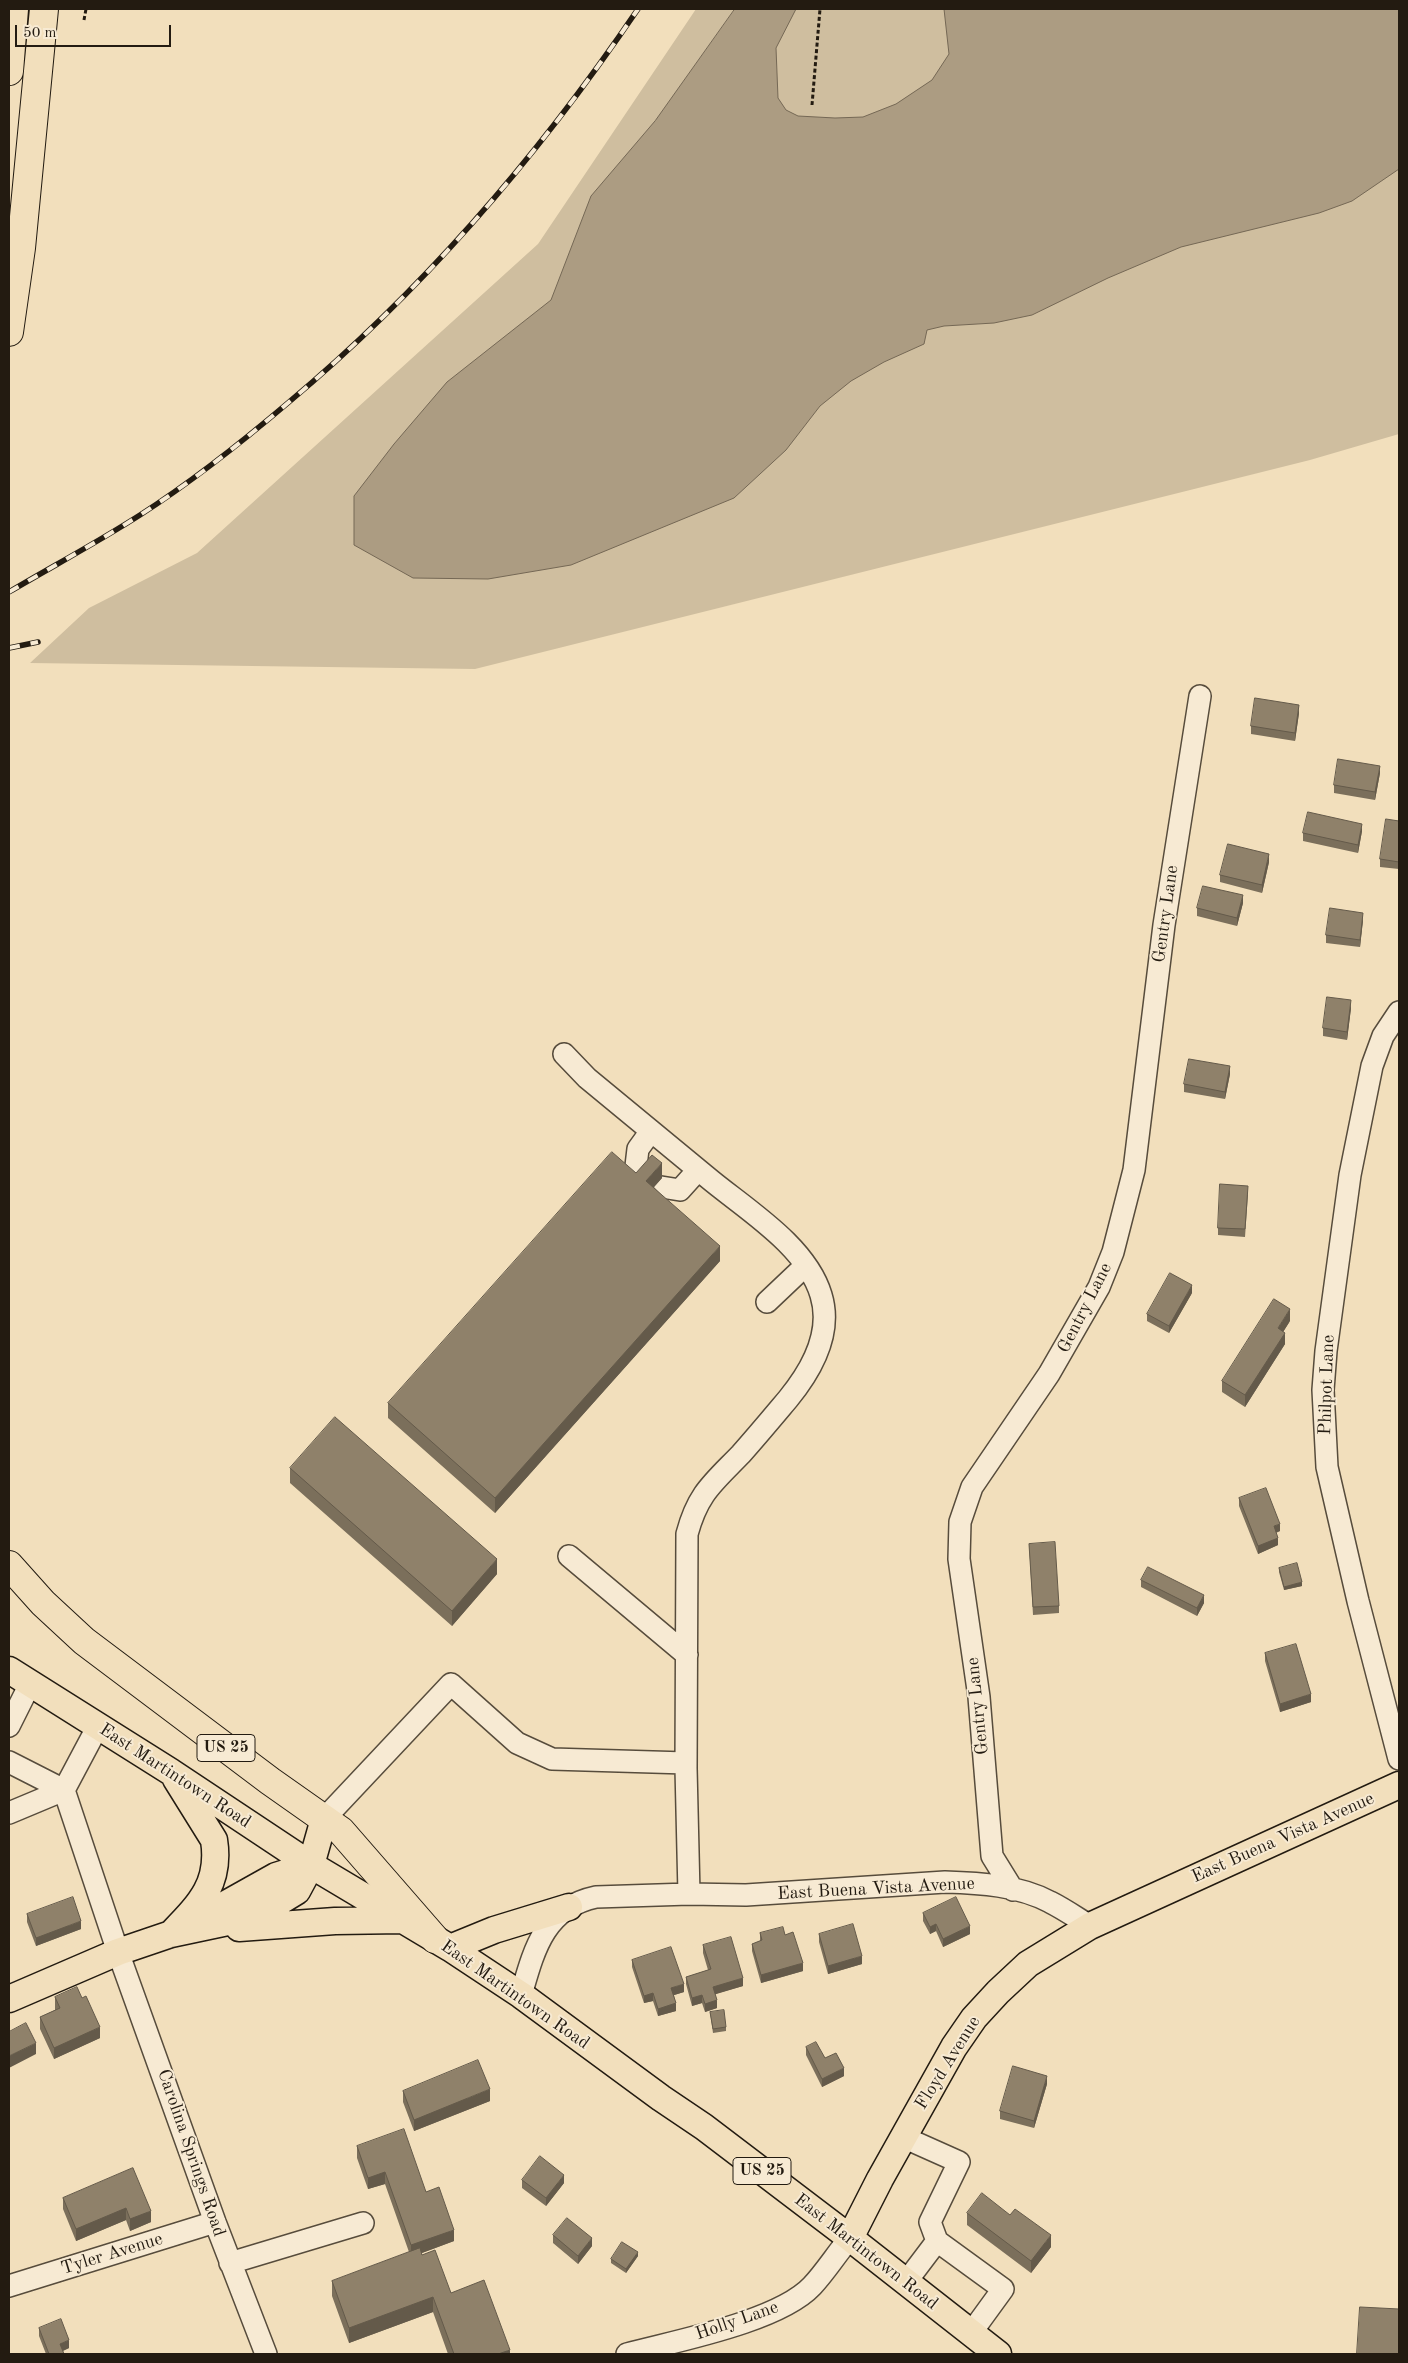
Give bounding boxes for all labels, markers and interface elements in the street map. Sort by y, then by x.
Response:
scale bar [18,15,174,47]
text: 50 m [23,26,57,41]
street label: Gentry Lane [1148,864,1184,964]
street label: Gentry Lane [1053,1259,1117,1357]
street label: Philpot Lane [1314,1335,1340,1435]
street label: Gentry Lane [962,1656,994,1756]
street label: East Martintown Road [95,1719,255,1833]
road number: US 25 [197,1735,255,1762]
street label: East Buena Vista Avenue [1188,1788,1378,1888]
street label: East Buena Vista Avenue [777,1873,975,1905]
street label: East Martintown Road [437,1936,593,2054]
street label: Floyd Avenue [911,2012,985,2114]
street label: Carolina Springs Road [152,2066,230,2240]
road number: US 25 [733,2158,791,2184]
street label: East Martintown Road [790,2189,942,2315]
street label: Tyler Avenue [59,2228,165,2280]
street label: Holly Lane [693,2297,781,2345]

